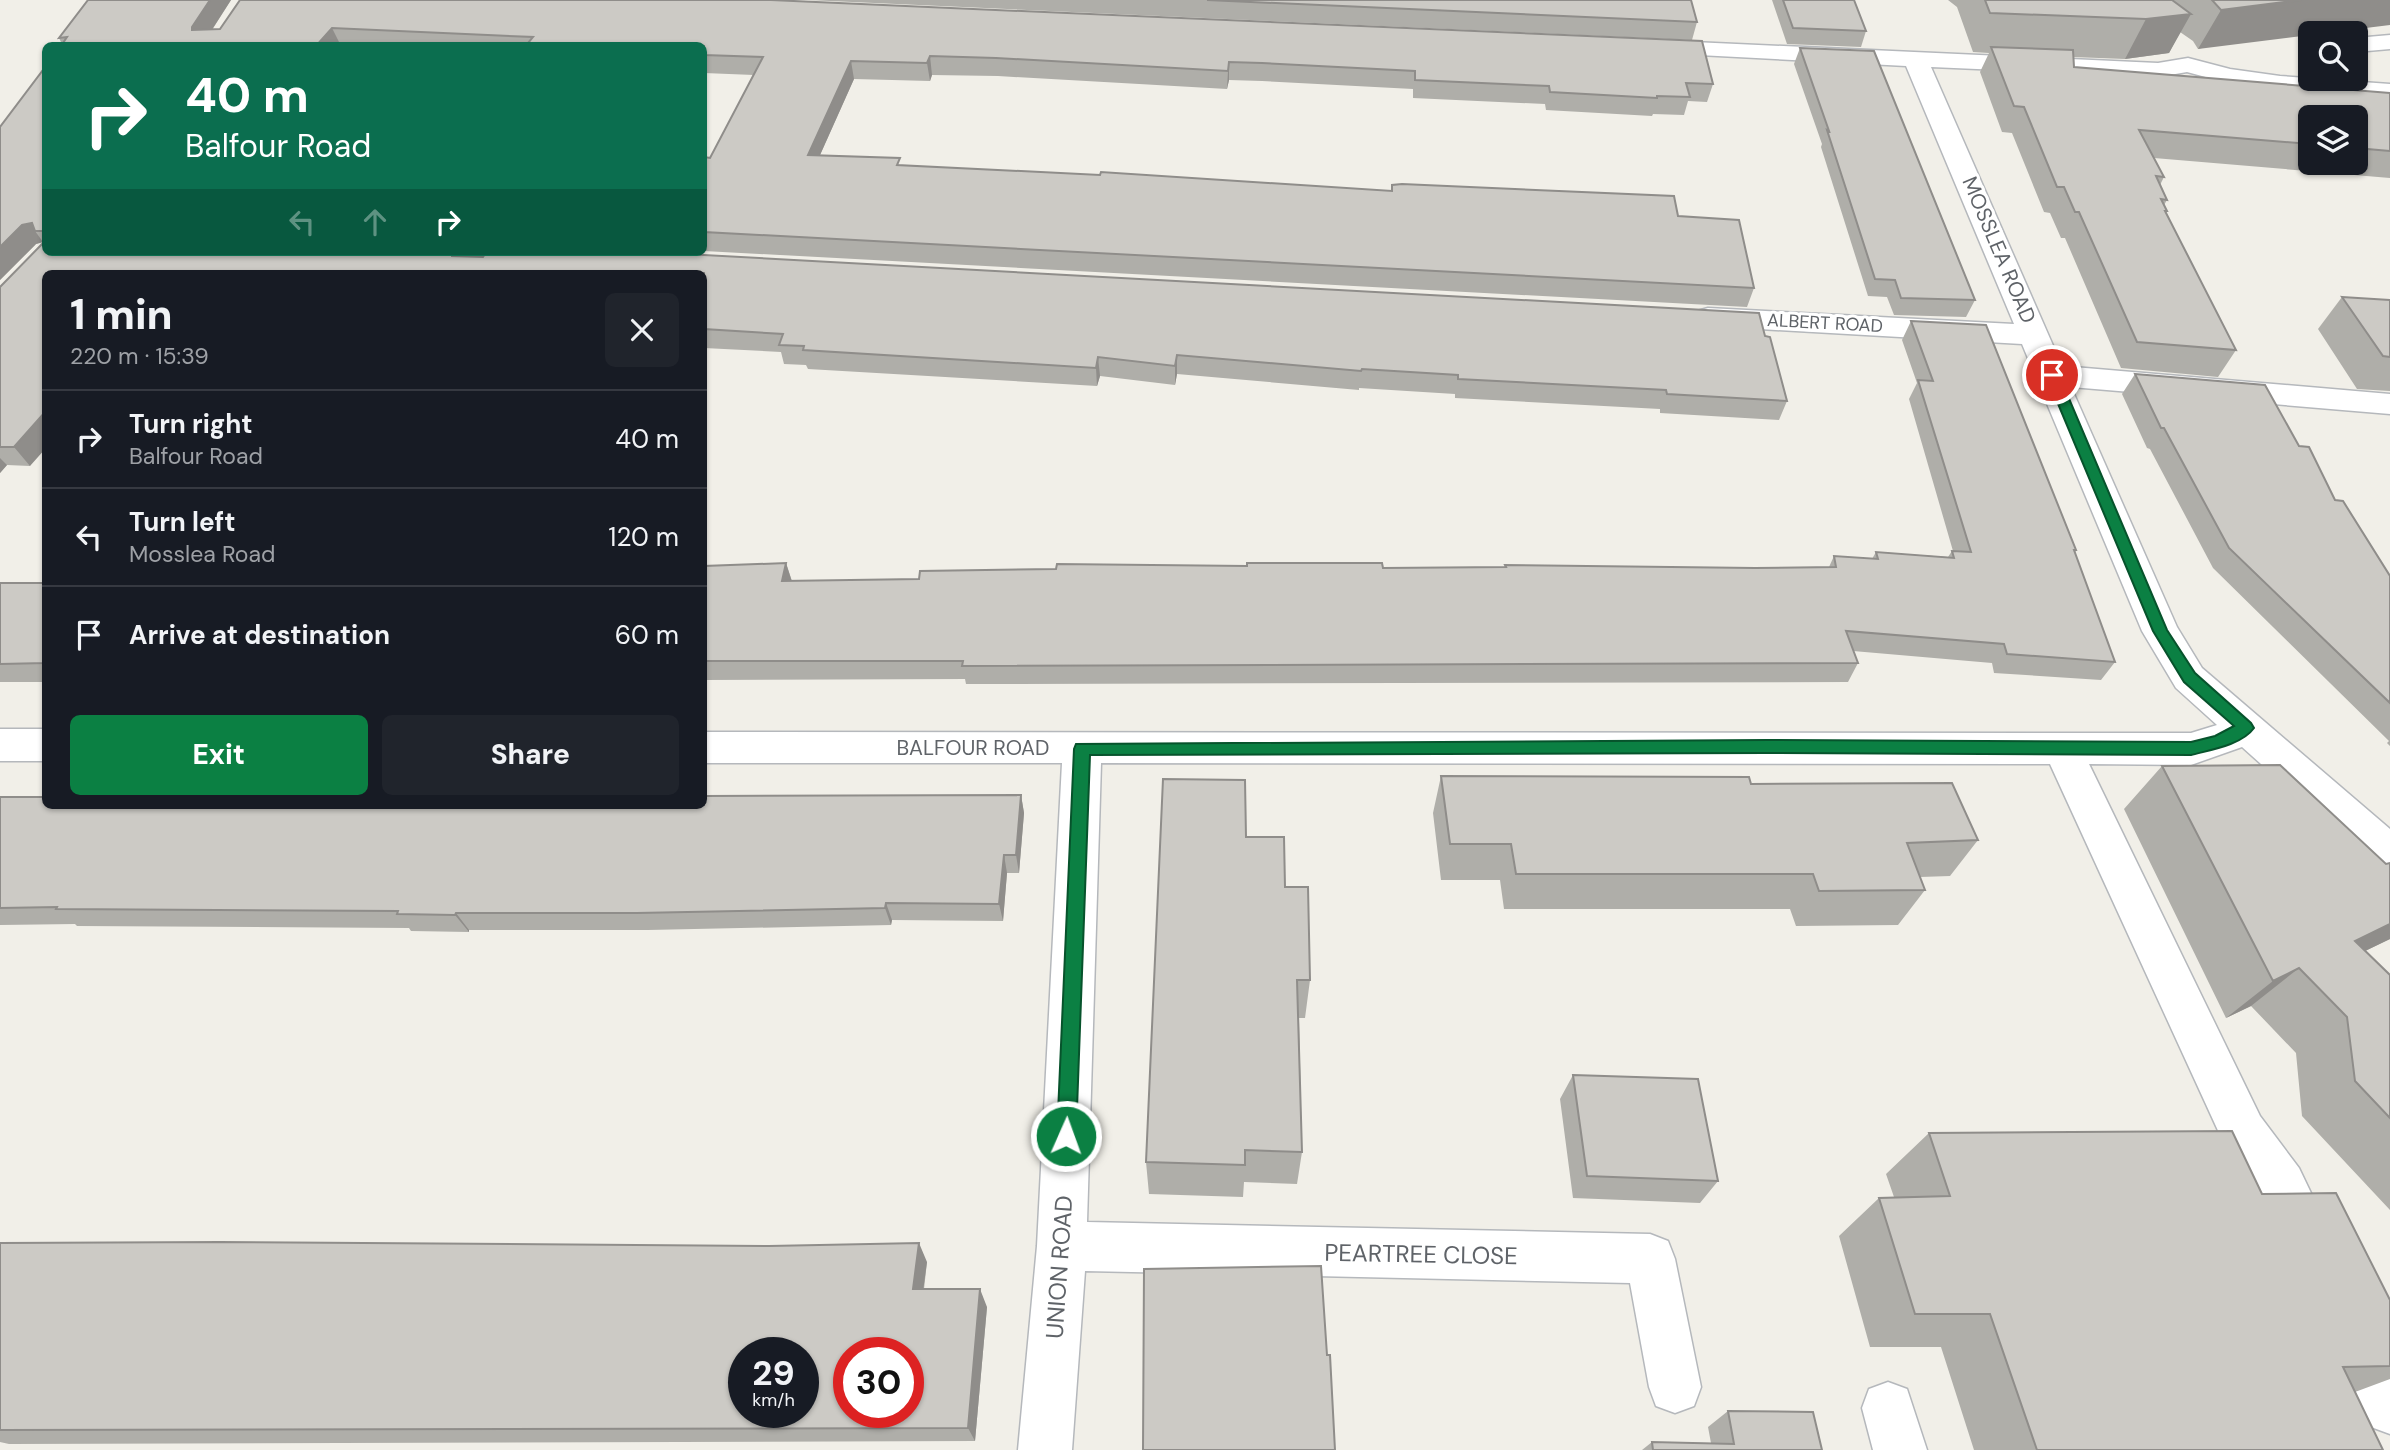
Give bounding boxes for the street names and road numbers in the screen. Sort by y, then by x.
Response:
street label: MOSSLEA ROAD [1955,172,2043,328]
street label: ALBERT ROAD [1766,308,1884,338]
street label: BALFOUR ROAD [897,734,1049,762]
street label: UNION ROAD [1039,1194,1079,1340]
street label: PEARTREE CLOSE [1324,1237,1518,1271]

